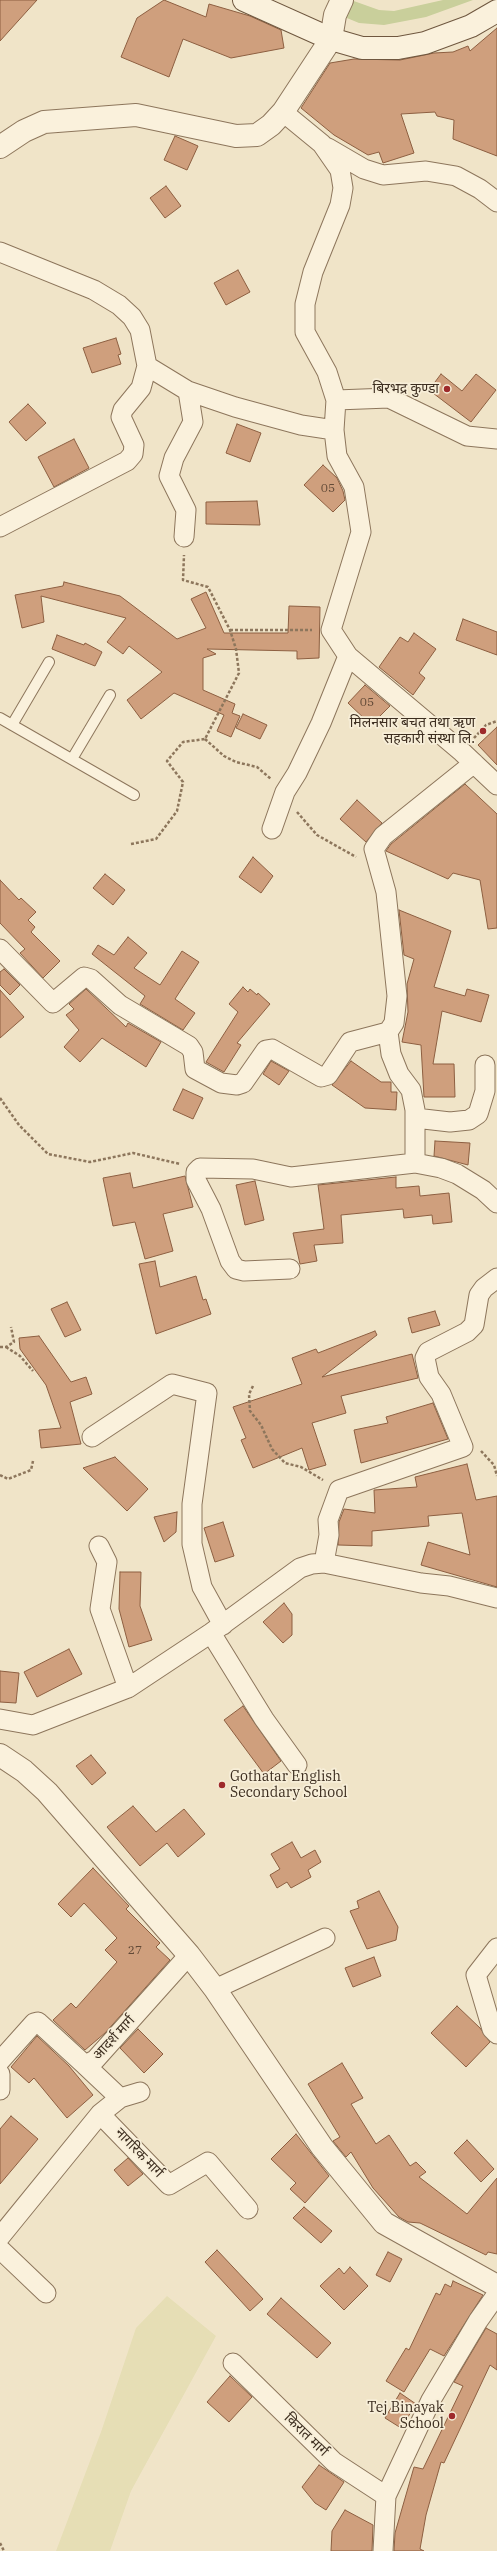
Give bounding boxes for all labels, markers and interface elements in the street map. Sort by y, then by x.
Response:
place label: बिरभद्र कुण्डा [373,381,439,397]
marker: बिरभद्र कुण्डा [442,384,452,394]
house number: 05 [321,482,335,496]
house number: 05 [360,696,374,710]
place label: मिलनसार बचत तथा ऋण सहकारी संस्था लि. [350,715,475,748]
marker: मिलनसार बचत तथा ऋण सहकारी संस्था लि. [478,726,488,736]
place label: Gothatar English Secondary School [230,1769,347,1802]
marker: Gothatar English Secondary School [217,1780,227,1790]
house number: 27 [128,1944,142,1958]
street label: आदर्श मार्ग [89,2012,139,2064]
street label: नागरिक मार्ग [111,2125,167,2181]
place label: Tej Binayak School [367,2400,444,2432]
street label: किरात मार्ग [280,2410,332,2460]
marker: Tej Binayak School [447,2411,457,2421]

